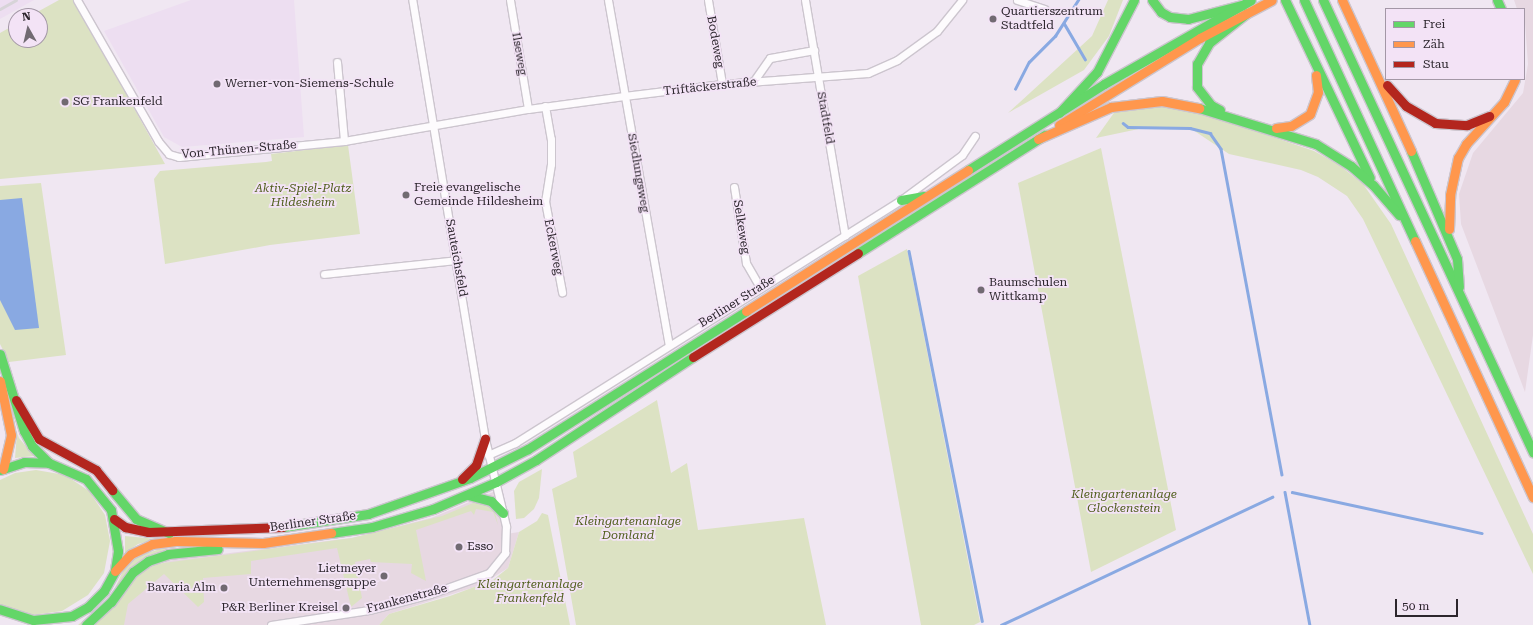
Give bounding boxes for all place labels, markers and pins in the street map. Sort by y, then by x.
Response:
place label: Quartierszentrum Stadtfeld [1001,5,1103,33]
marker: Quartierszentrum Stadtfeld [988,14,998,24]
place label: Werner-von-Siemens-Schule [225,77,394,91]
marker: Werner-von-Siemens-Schule [212,79,222,89]
place label: SG Frankenfeld [73,95,163,109]
marker: SG Frankenfeld [60,97,70,107]
place label: Freie evangelische Gemeinde Hildesheim [414,181,543,209]
marker: Freie evangelische Gemeinde Hildesheim [401,190,411,200]
place label: Baumschulen Wittkamp [989,276,1067,304]
marker: Baumschulen Wittkamp [976,285,986,295]
place label: Esso [467,540,493,554]
marker: Esso [454,542,464,552]
place label: Lietmeyer Unternehmensgruppe [249,562,376,590]
marker: Lietmeyer Unternehmensgruppe [379,571,389,581]
place label: Bavaria Alm [147,581,216,595]
marker: Bavaria Alm [219,583,229,593]
place label: P&R Berliner Kreisel [221,601,338,615]
marker: P&R Berliner Kreisel [341,603,351,613]

